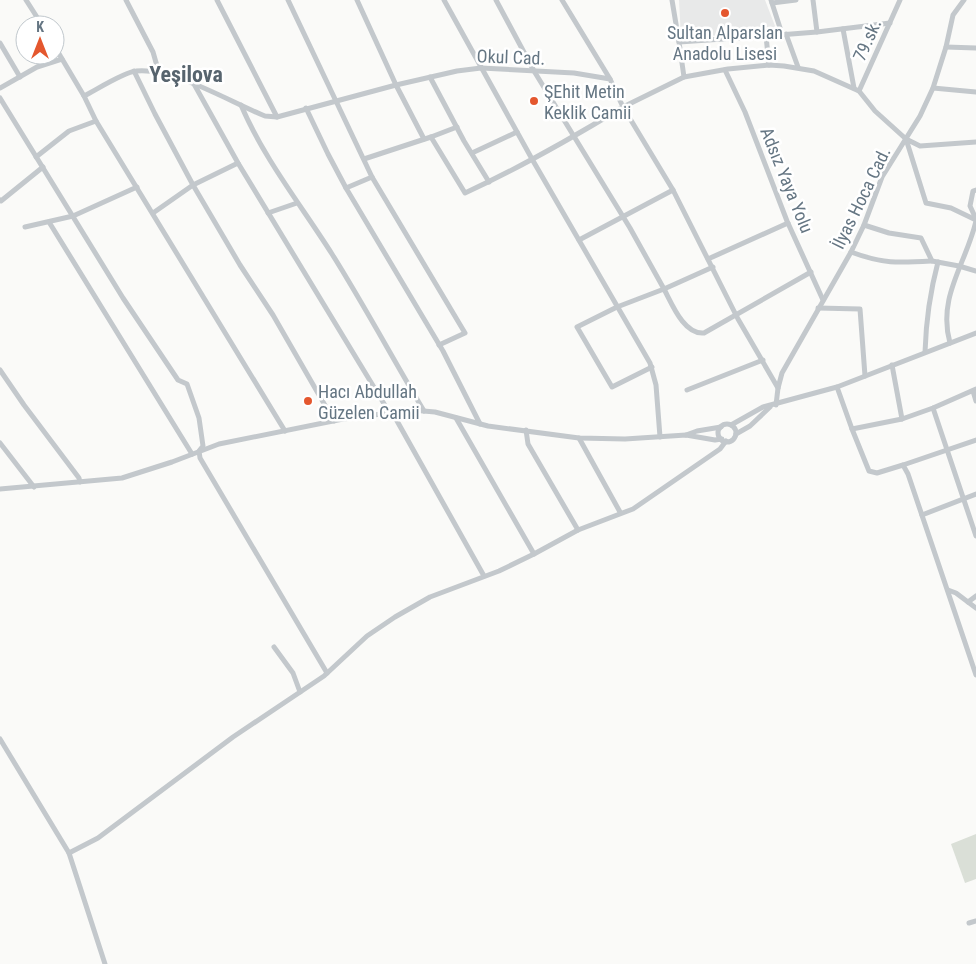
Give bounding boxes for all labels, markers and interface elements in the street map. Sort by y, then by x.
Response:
marker: Sultan Alparslan Anadolu Lisesi [719,7,731,19]
north arrow [15,15,65,65]
street label: 79.sk. [849,16,885,64]
text: K [36,19,44,35]
place label: Sultan Alparslan Anadolu Lisesi [667,22,783,64]
street label: Okul Cad. [476,45,546,69]
district label: Yeşilova [149,62,223,87]
place label: ŞEhit Metin Keklik Camii [544,81,631,123]
marker: ŞEhit Metin Keklik Camii [528,95,540,107]
street label: Adsız Yaya Yolu [756,124,818,236]
street label: İlyas Hoca Cad. [827,144,895,252]
place label: Hacı Abdullah Güzelen Camii [318,381,420,423]
marker: Hacı Abdullah Güzelen Camii [302,395,314,407]

